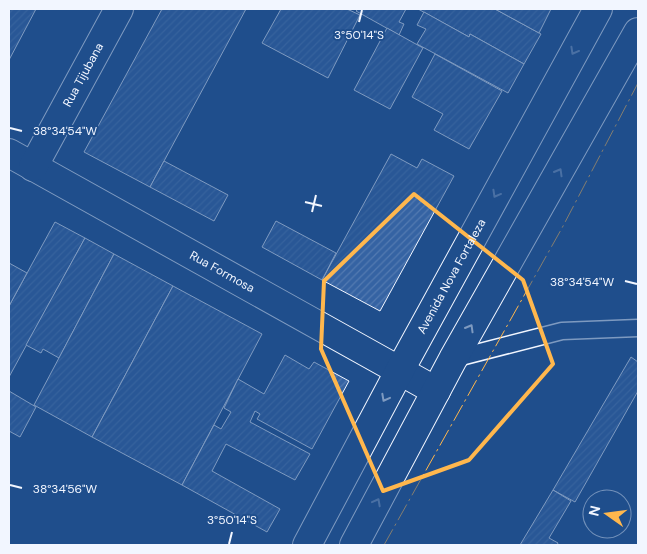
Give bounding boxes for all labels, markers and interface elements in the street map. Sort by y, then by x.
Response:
text: 3°50'14"S [334,27,384,43]
street label: Rua Tijubana [59,40,107,110]
one-way arrow [570,46,580,55]
text: 38°34'54"W [33,123,97,139]
one-way arrow [553,168,563,177]
one-way arrow [492,189,502,198]
street label: Avenida Nova Fortaleza [413,216,489,337]
street label: Rua Formosa [187,247,257,296]
text: 38°34'54"W [550,274,614,290]
one-way arrow [464,325,474,334]
one-way arrow [381,393,391,402]
text: 38°34'56"W [33,481,98,497]
north arrow [582,489,632,539]
one-way arrow [371,498,381,507]
text: N [584,504,604,518]
text: 3°50'14"S [207,512,257,528]

